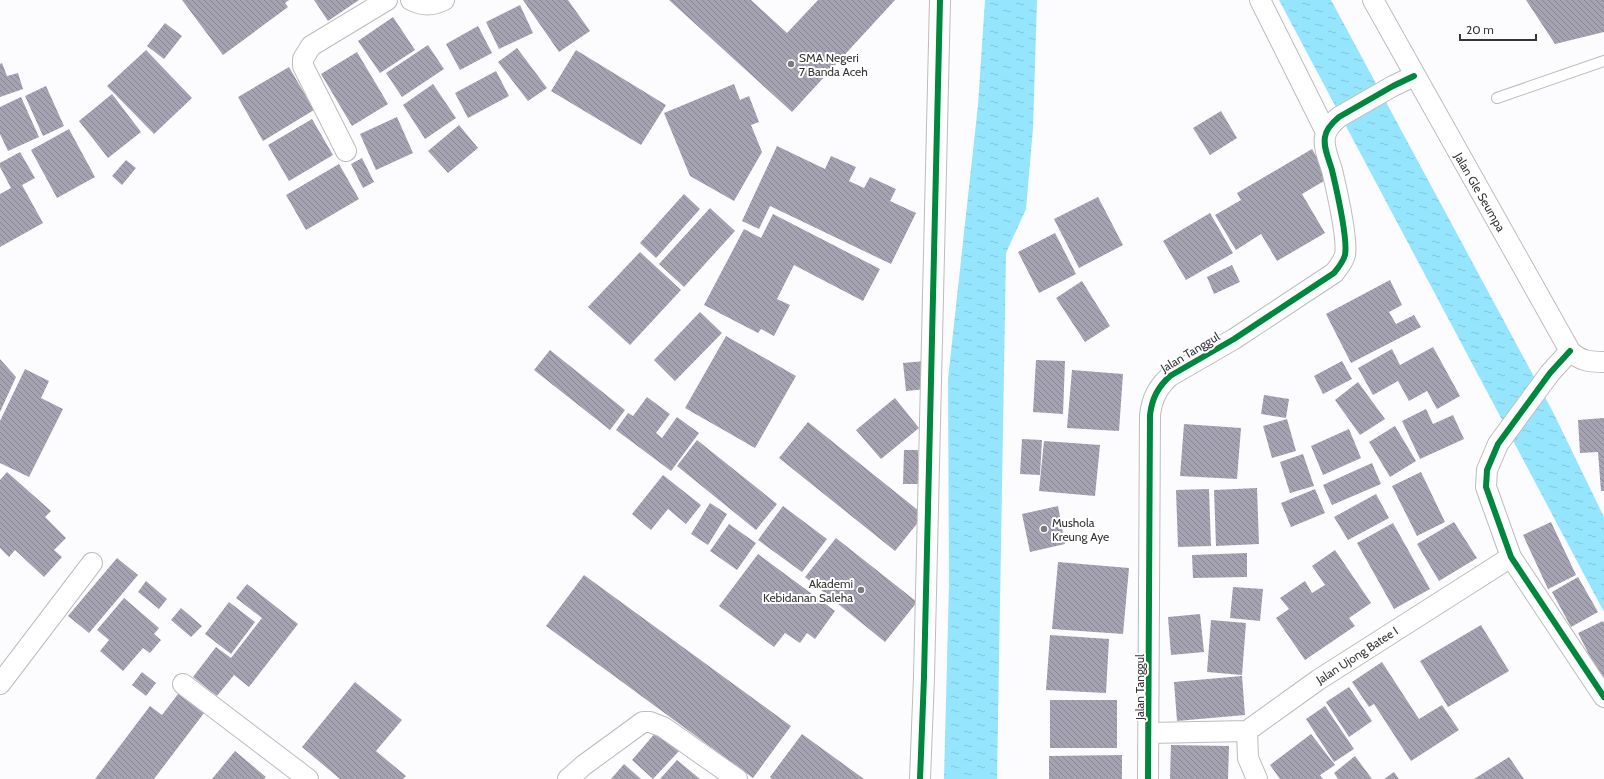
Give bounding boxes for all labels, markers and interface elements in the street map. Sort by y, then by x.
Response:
scale bar [1460,16,1536,42]
text: 20 m [1466,22,1494,37]
place label: SMA Negeri 7 Banda Aceh [799,50,868,79]
marker: SMA Negeri 7 Banda Aceh [786,59,796,69]
street label: Jalan Gle Seumpa [1451,149,1509,234]
street label: Jalan Tanggul [1157,329,1222,376]
place label: Mushola Kreung Aye [1052,515,1109,544]
marker: Mushola Kreung Aye [1039,524,1049,534]
place label: Akademi Kebidanan Saleha [763,576,853,605]
marker: Akademi Kebidanan Saleha [856,585,866,595]
street label: Jalan Ujong Batee I [1312,623,1401,688]
street label: Jalan Tanggul [1132,654,1147,721]

